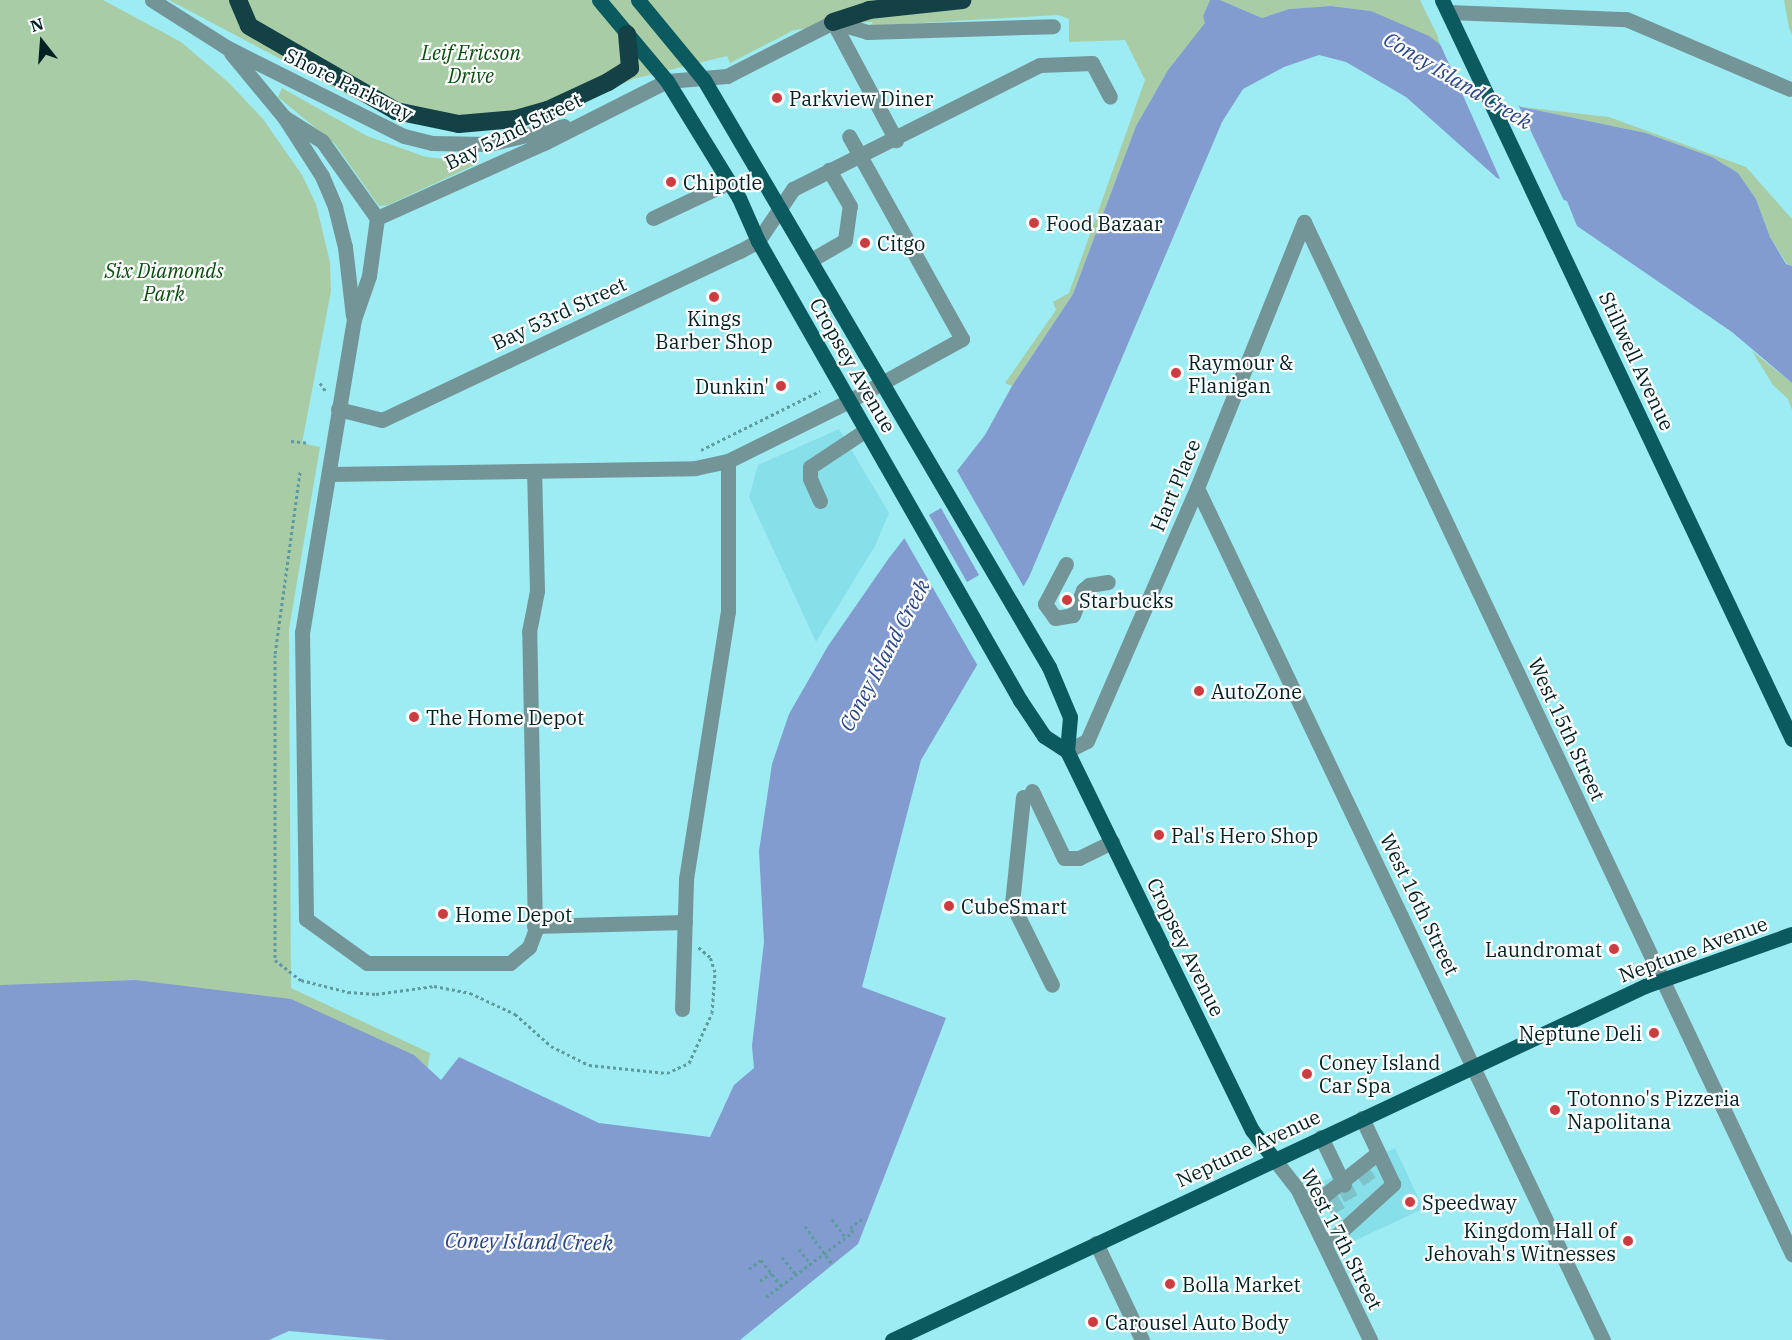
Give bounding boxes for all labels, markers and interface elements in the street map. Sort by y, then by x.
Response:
north arrow [12,12,72,72]
text: N [28,13,46,36]
water label: Coney Island Creek [1379,26,1537,134]
park label: Leif Ericson Drive [421,41,521,88]
street label: Shore Parkway [281,42,417,126]
place label: Parkview Diner [789,86,933,110]
street label: Bay 52nd Street [441,88,585,174]
marker: Parkview Diner [770,91,784,105]
place label: Chipotle [683,170,762,194]
marker: Chipotle [664,175,678,189]
place label: Food Bazaar [1046,211,1163,235]
marker: Food Bazaar [1027,216,1041,230]
place label: Citgo [877,231,925,255]
marker: Citgo [858,236,872,250]
park label: Six Diamonds Park [104,258,224,305]
street label: Bay 53rd Street [488,271,630,355]
street label: Stillwell Avenue [1594,288,1680,434]
marker: Kings Barber Shop [707,290,721,304]
street label: Cropsey Avenue [805,294,901,436]
place label: Kings Barber Shop [655,306,773,353]
place label: Raymour & Flanigan [1188,350,1293,397]
marker: Raymour & Flanigan [1169,366,1183,380]
place label: Dunkin' [695,374,769,398]
marker: Dunkin' [774,379,788,393]
street label: Hart Place [1145,435,1205,535]
water label: Coney Island Creek [833,575,935,735]
place label: Starbucks [1079,588,1174,612]
marker: Starbucks [1060,593,1074,607]
street label: West 15th Street [1523,654,1611,804]
place label: AutoZone [1211,679,1302,703]
marker: AutoZone [1192,684,1206,698]
place label: The Home Depot [426,705,584,729]
marker: The Home Depot [407,710,421,724]
place label: Pal's Hero Shop [1171,823,1318,847]
marker: Pal's Hero Shop [1152,828,1166,842]
street label: West 16th Street [1375,829,1465,979]
street label: Cropsey Avenue [1142,874,1230,1020]
place label: CubeSmart [961,894,1067,918]
marker: CubeSmart [942,899,956,913]
place label: Home Depot [455,902,572,926]
marker: Home Depot [436,907,450,921]
street label: Neptune Avenue [1615,911,1771,987]
place label: Laundromat [1485,937,1602,961]
marker: Laundromat [1607,942,1621,956]
place label: Neptune Deli [1519,1021,1642,1045]
marker: Neptune Deli [1647,1026,1661,1040]
place label: Coney Island Car Spa [1319,1050,1440,1097]
marker: Coney Island Car Spa [1300,1067,1314,1081]
place label: Totonno's Pizzeria Napolitana [1567,1086,1740,1133]
marker: Totonno's Pizzeria Napolitana [1548,1103,1562,1117]
street label: Neptune Avenue [1172,1104,1324,1192]
street label: West 17th Street [1296,1165,1388,1313]
place label: Speedway [1422,1190,1517,1214]
marker: Speedway [1403,1195,1417,1209]
place label: Kingdom Hall of Jehovah's Witnesses [1425,1218,1616,1265]
water label: Coney Island Creek [445,1227,613,1255]
marker: Kingdom Hall of Jehovah's Witnesses [1621,1234,1635,1248]
place label: Bolla Market [1182,1272,1301,1296]
marker: Bolla Market [1163,1277,1177,1291]
place label: Carousel Auto Body [1105,1310,1289,1334]
marker: Carousel Auto Body [1086,1315,1100,1329]

